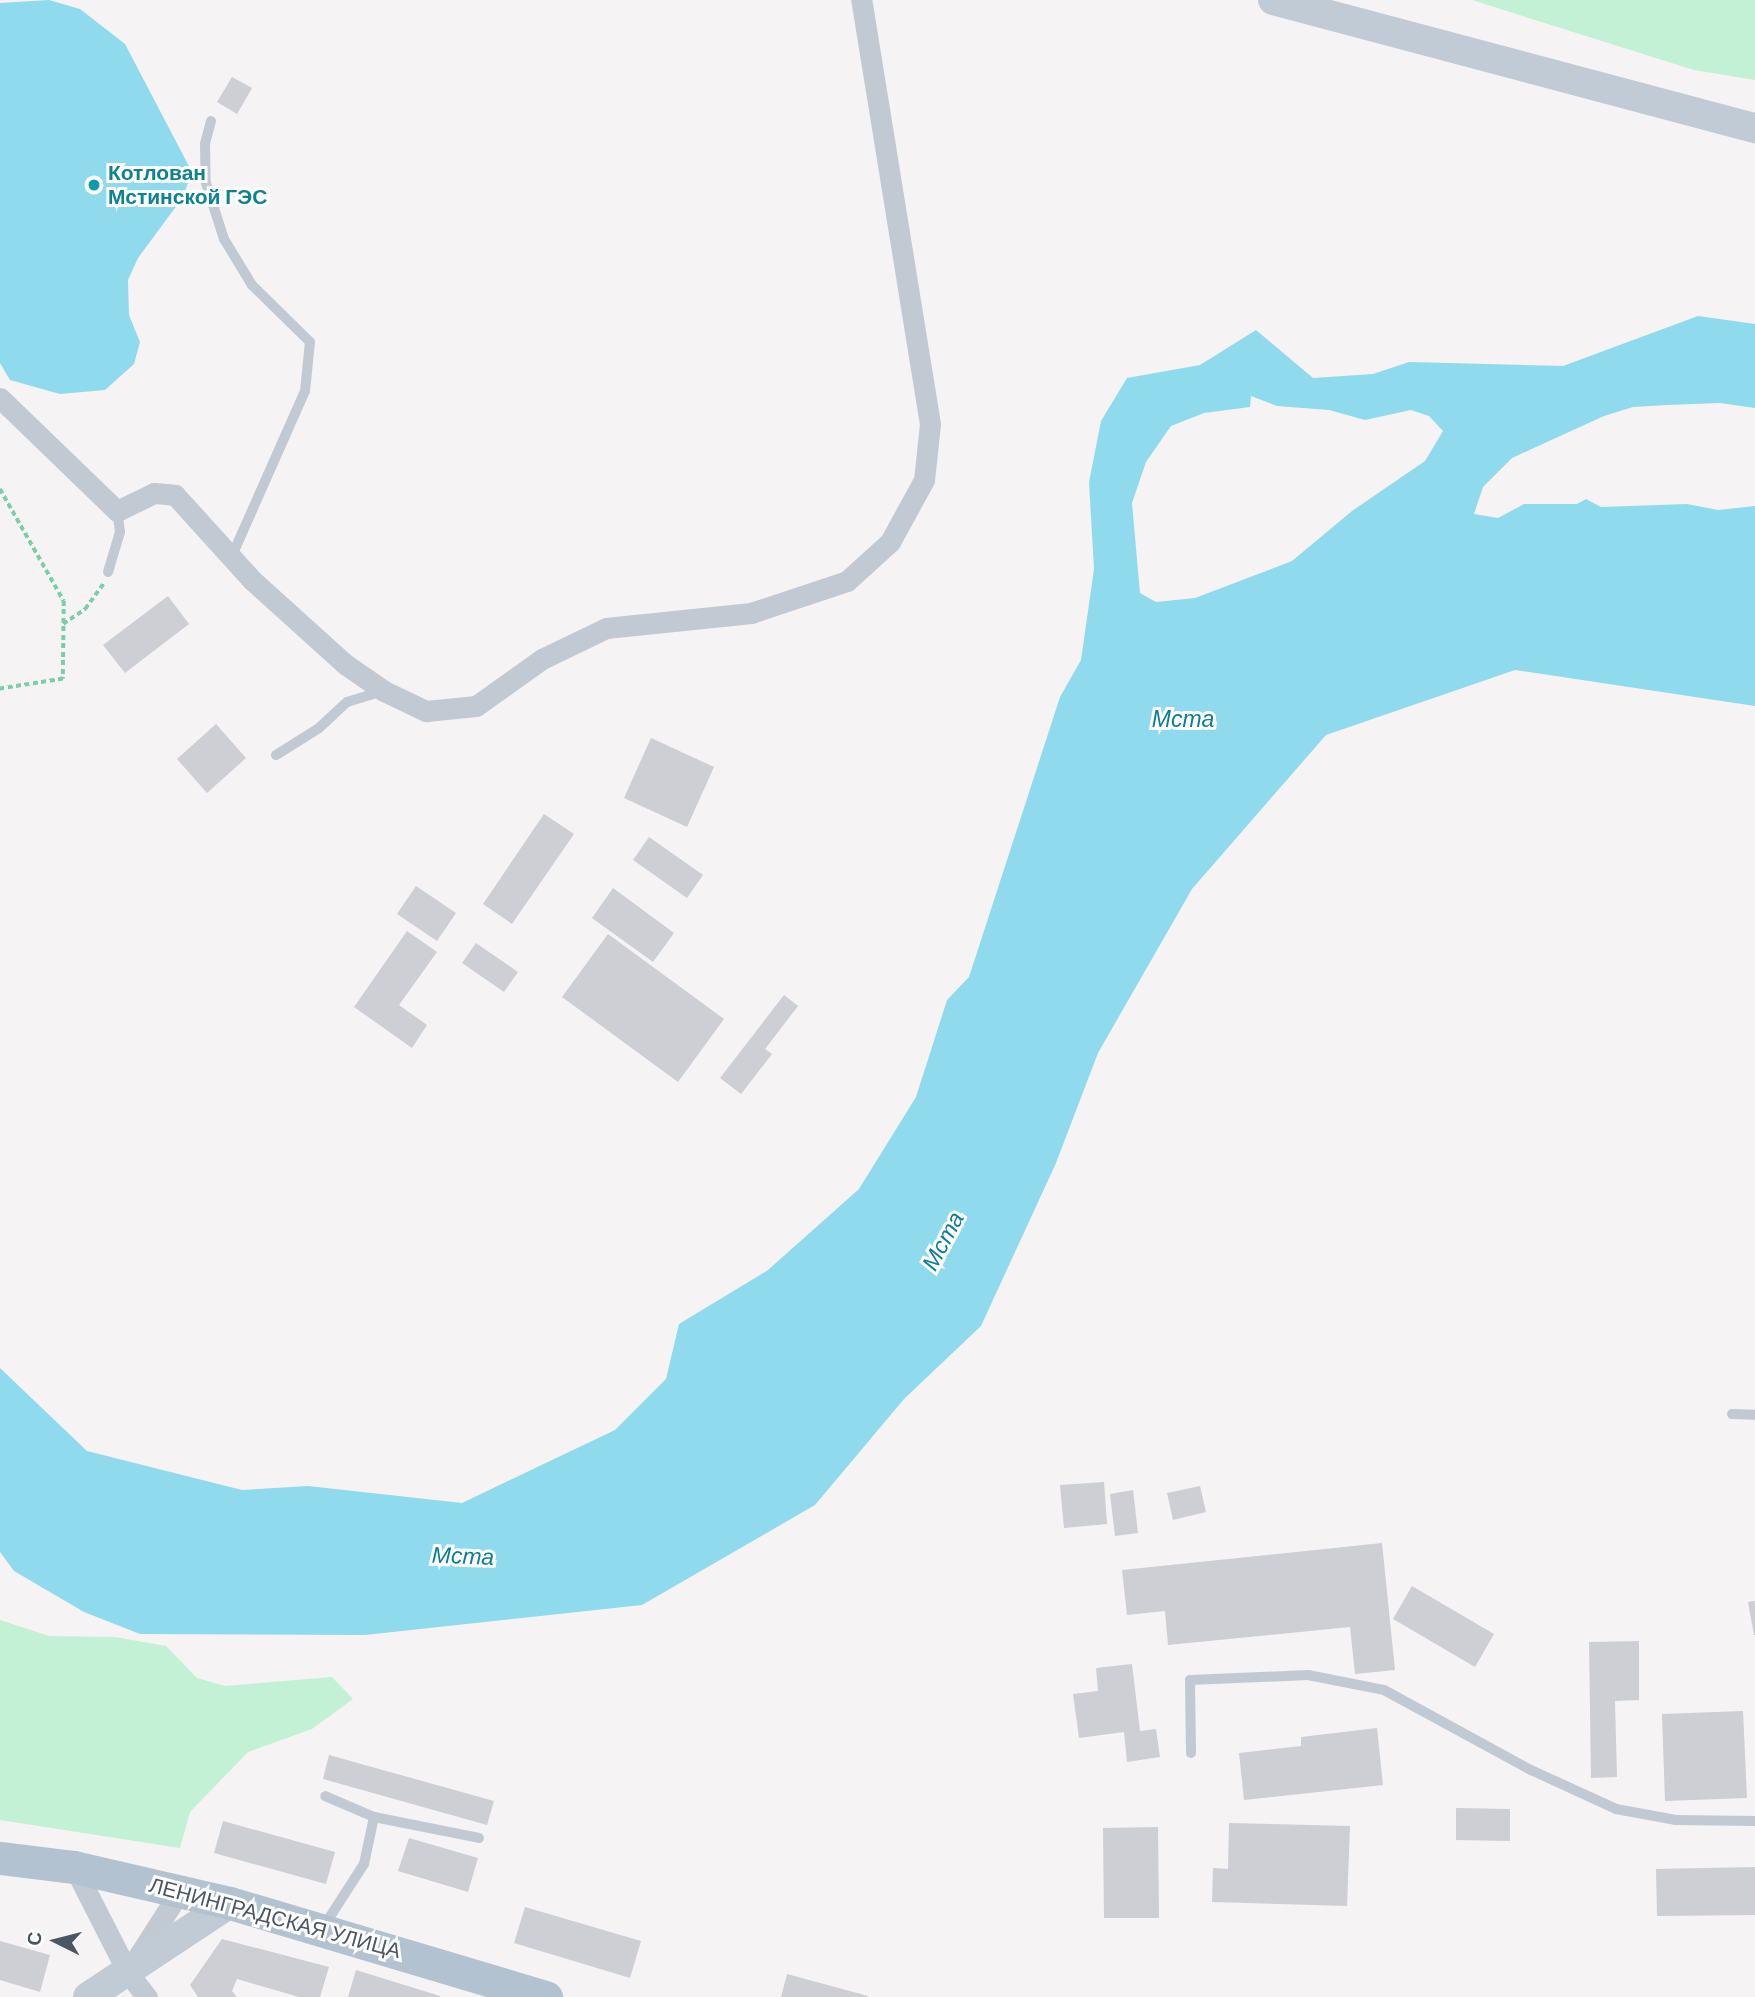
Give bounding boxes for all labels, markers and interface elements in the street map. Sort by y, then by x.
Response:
place label: Котлован Мстинской ГЭС [108,160,267,210]
marker: Котлован Мстинской ГЭС [86,177,102,193]
water label: Мста [1152,705,1214,733]
water label: Мста [916,1207,970,1275]
water label: Мста [431,1541,495,1571]
street label: ЛЕНИНГРАДСКАЯ УЛИЦА [146,1872,404,1964]
north arrow [21,1906,91,1976]
text: С [21,1931,48,1947]

